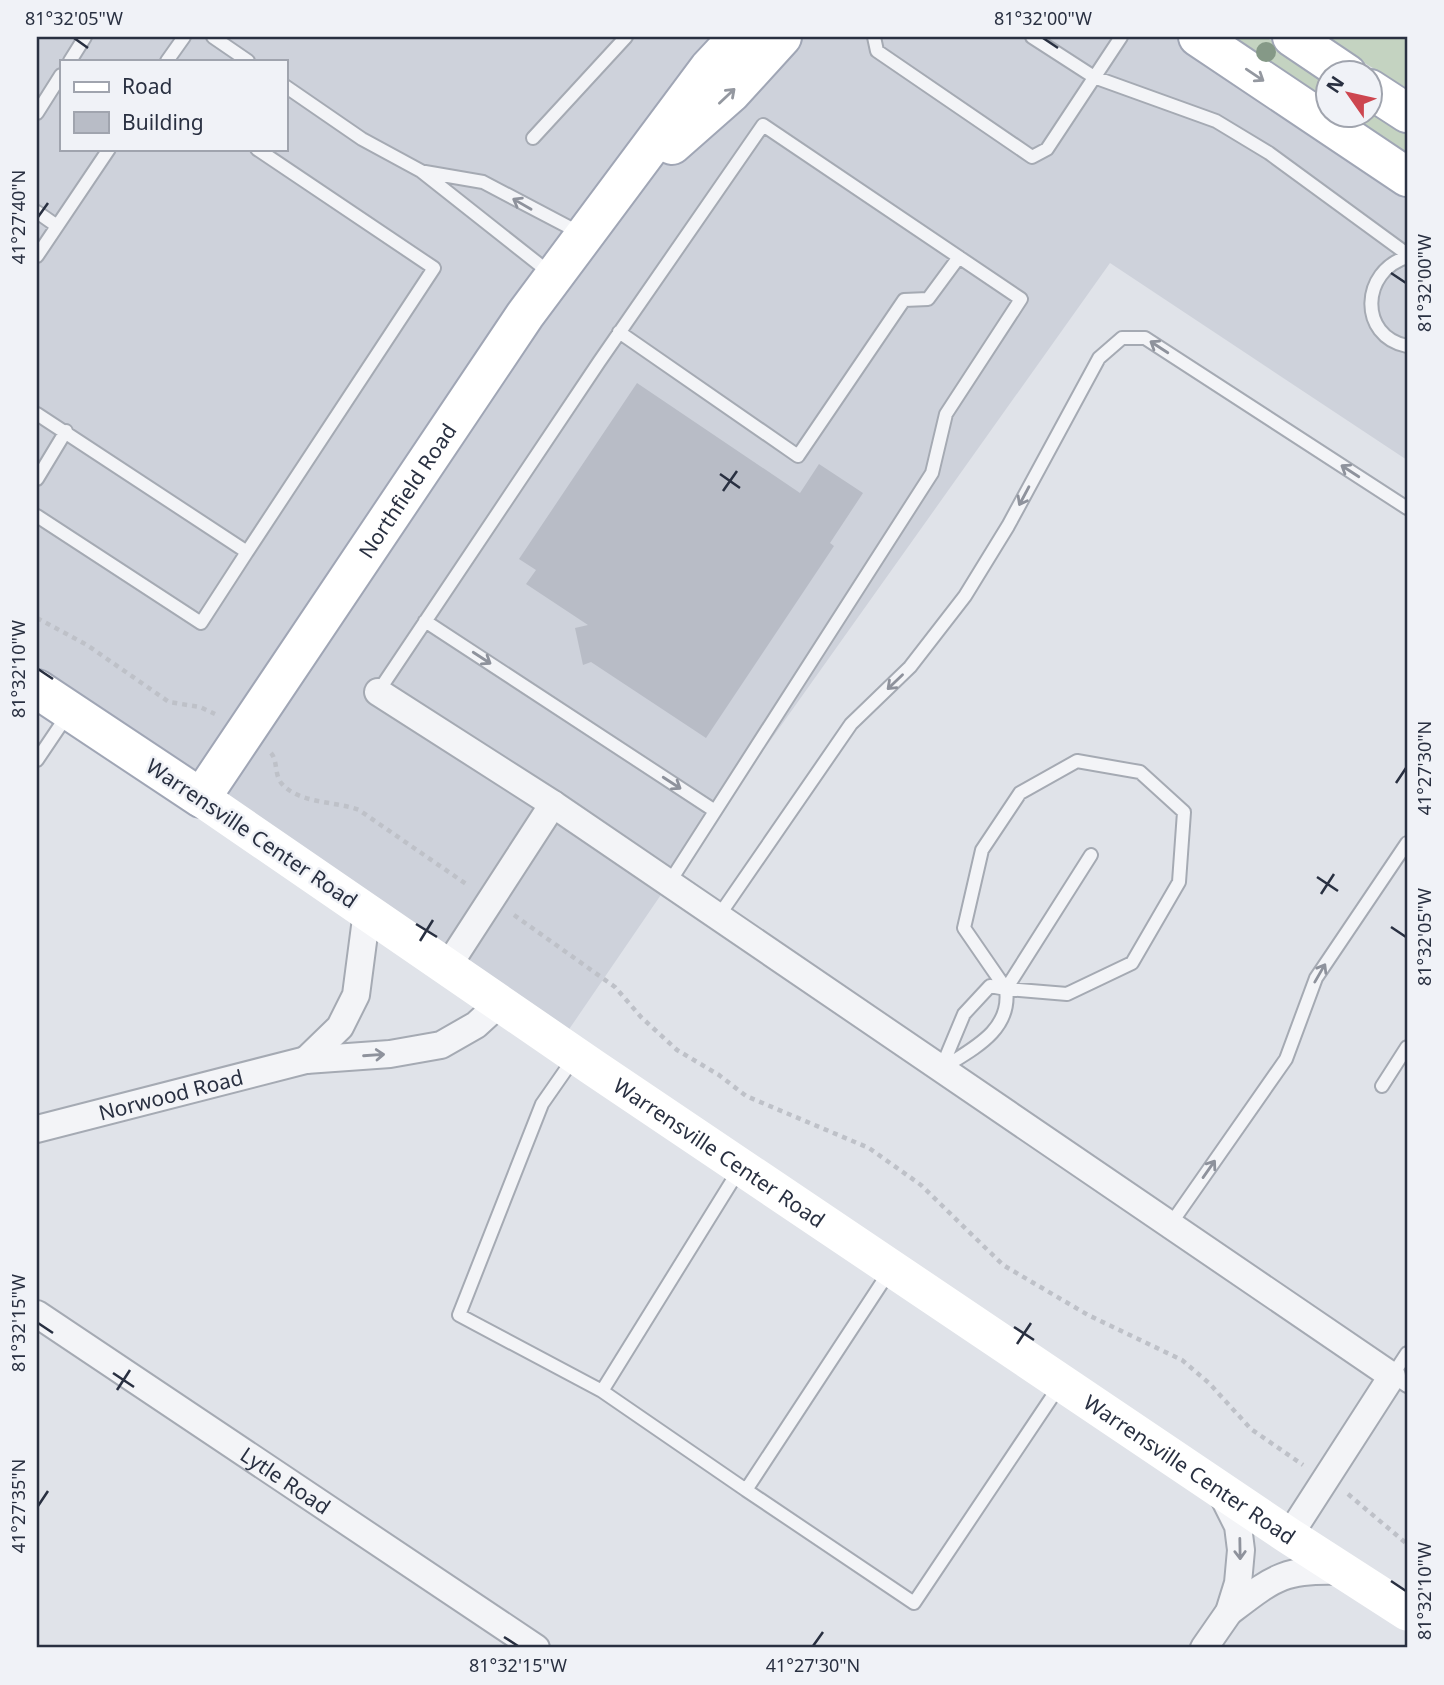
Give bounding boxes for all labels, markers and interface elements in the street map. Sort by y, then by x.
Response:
text: 81°32'05"W [25,6,123,30]
text: 81°32'00"W [994,6,1092,30]
legend [60,60,287,150]
north arrow [1314,60,1384,130]
one-way arrow [1245,68,1264,82]
text: N [1320,71,1350,98]
text: Road [122,72,172,100]
one-way arrow [718,88,735,105]
text: Building [122,108,204,136]
text: 41°27'40"N [6,170,30,264]
one-way arrow [512,197,533,210]
text: 81°32'00"W [1412,234,1436,332]
one-way arrow [1150,340,1169,355]
street label: Northfield Road [352,418,462,564]
one-way arrow [1341,464,1360,478]
one-way arrow [1017,486,1031,506]
text: 81°32'10"W [6,620,30,718]
one-way arrow [472,652,492,666]
one-way arrow [886,674,903,691]
text: 41°27'30"N [1412,721,1436,815]
street label: Warrensville Center Road [141,752,363,914]
one-way arrow [662,777,682,791]
text: 81°32'05"W [1412,888,1436,986]
one-way arrow [1313,963,1327,983]
one-way arrow [363,1048,385,1061]
street label: Norwood Road [95,1063,246,1127]
street label: Warrensville Center Road [608,1071,831,1234]
one-way arrow [1202,1160,1216,1179]
text: 81°32'15"W [6,1274,30,1372]
street label: Warrensville Center Road [1079,1388,1301,1550]
street label: Lytle Road [235,1440,336,1520]
text: 41°27'35"N [6,1459,30,1553]
one-way arrow [1233,1537,1247,1560]
text: 81°32'10"W [1412,1542,1436,1640]
text: 81°32'15"W [469,1653,567,1677]
text: 41°27'30"N [766,1653,860,1677]

